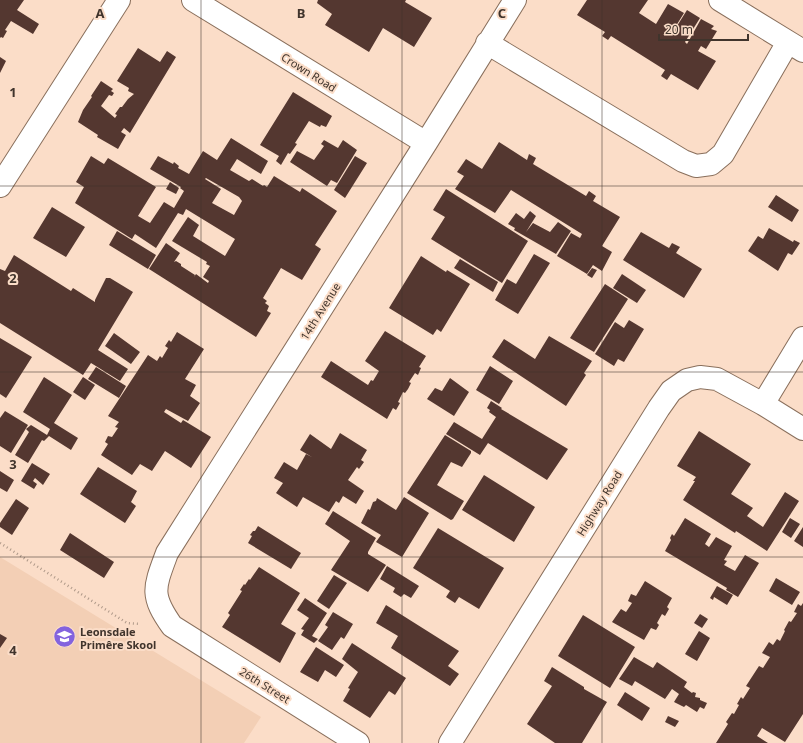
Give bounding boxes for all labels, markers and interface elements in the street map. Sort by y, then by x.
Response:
text: A [96,4,105,22]
text: B [297,4,305,22]
text: C [498,4,506,22]
scale bar [659,16,748,42]
text: 20 m [665,21,693,38]
street label: Crown Road [279,49,339,95]
text: 1 [9,83,17,101]
text: 2 [9,269,17,287]
street label: 14th Avenue [296,280,344,342]
text: 3 [9,455,17,473]
street label: Highway Road [573,468,625,538]
school or university icon: Leonsdale Primêre Skool [52,624,78,650]
place label: Leonsdale Primêre Skool [80,624,156,652]
text: 4 [9,641,17,659]
street label: 26th Street [237,664,293,706]

